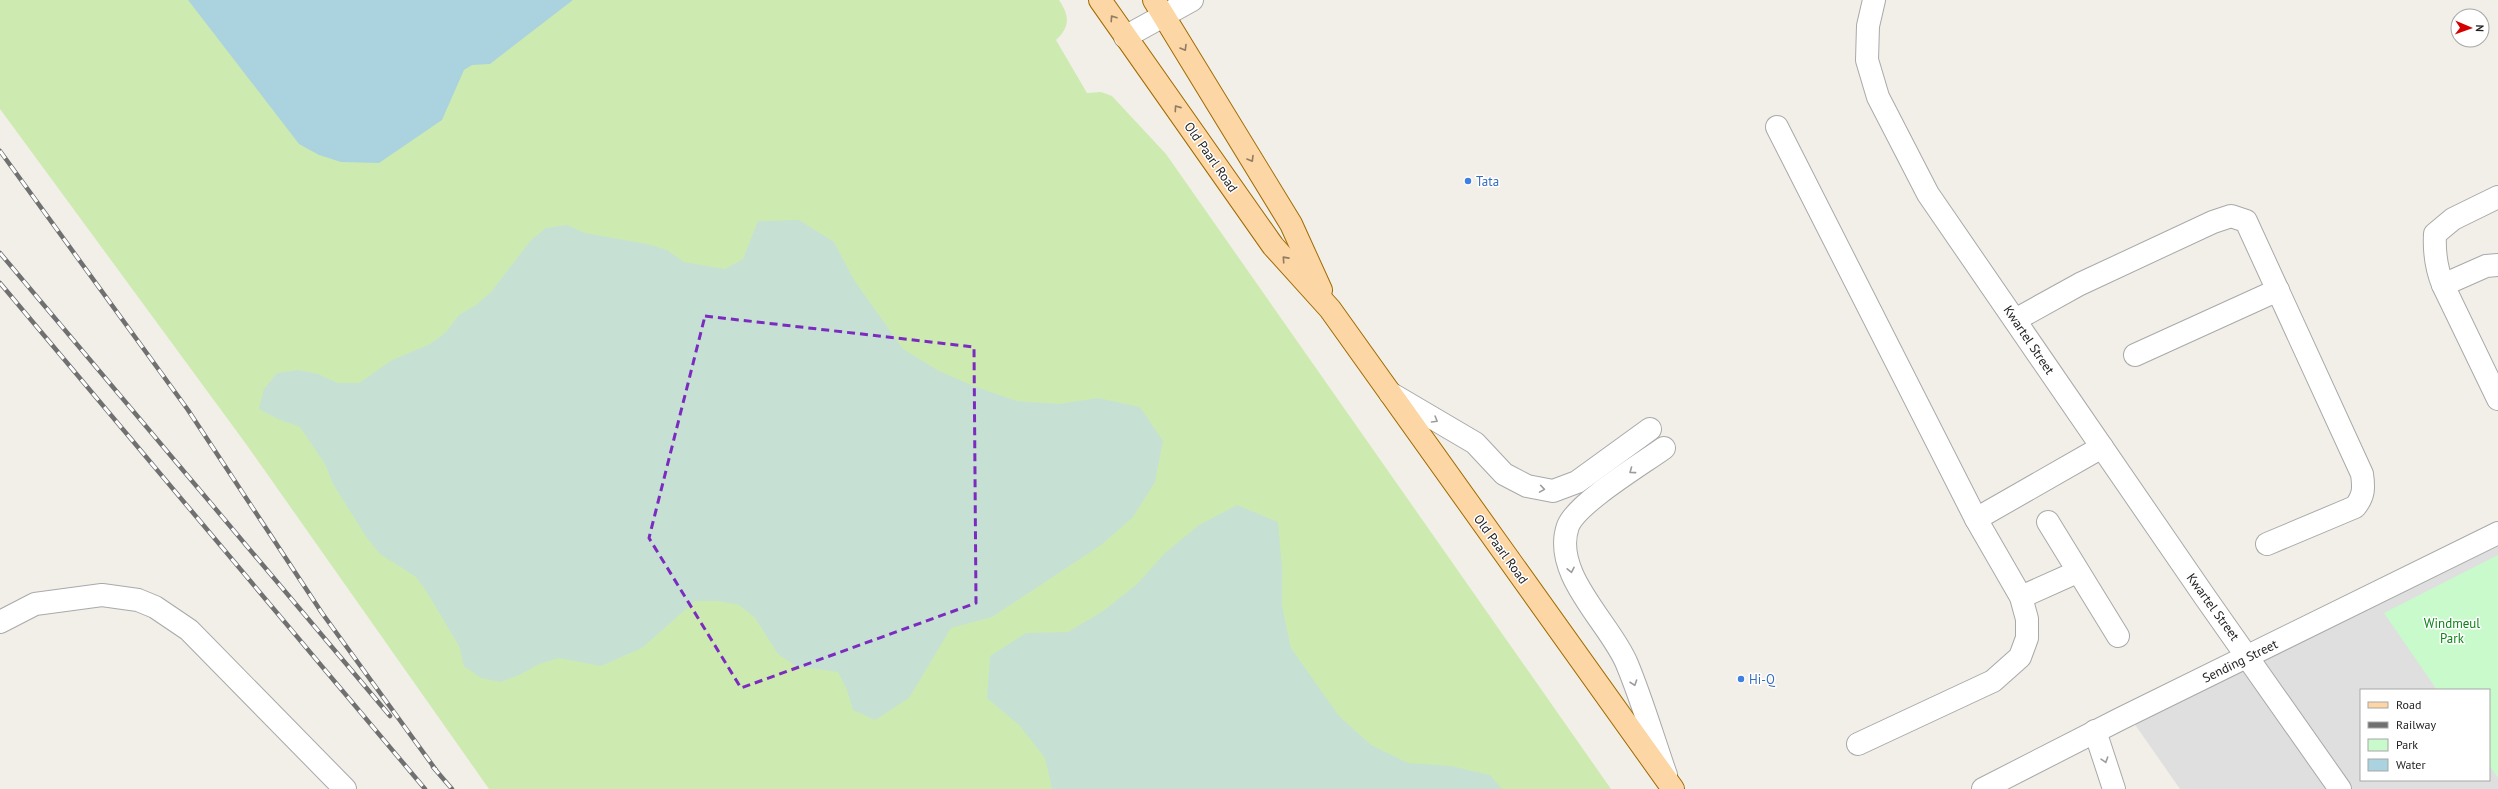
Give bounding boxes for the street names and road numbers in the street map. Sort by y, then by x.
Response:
street label: Old Paarl Road [1180,119,1242,195]
street label: Kwartel Street [2000,302,2059,378]
street label: Old Paarl Road [1470,511,1532,587]
street label: Kwartel Street [2183,570,2244,645]
street label: Sending Street [2199,635,2281,687]

